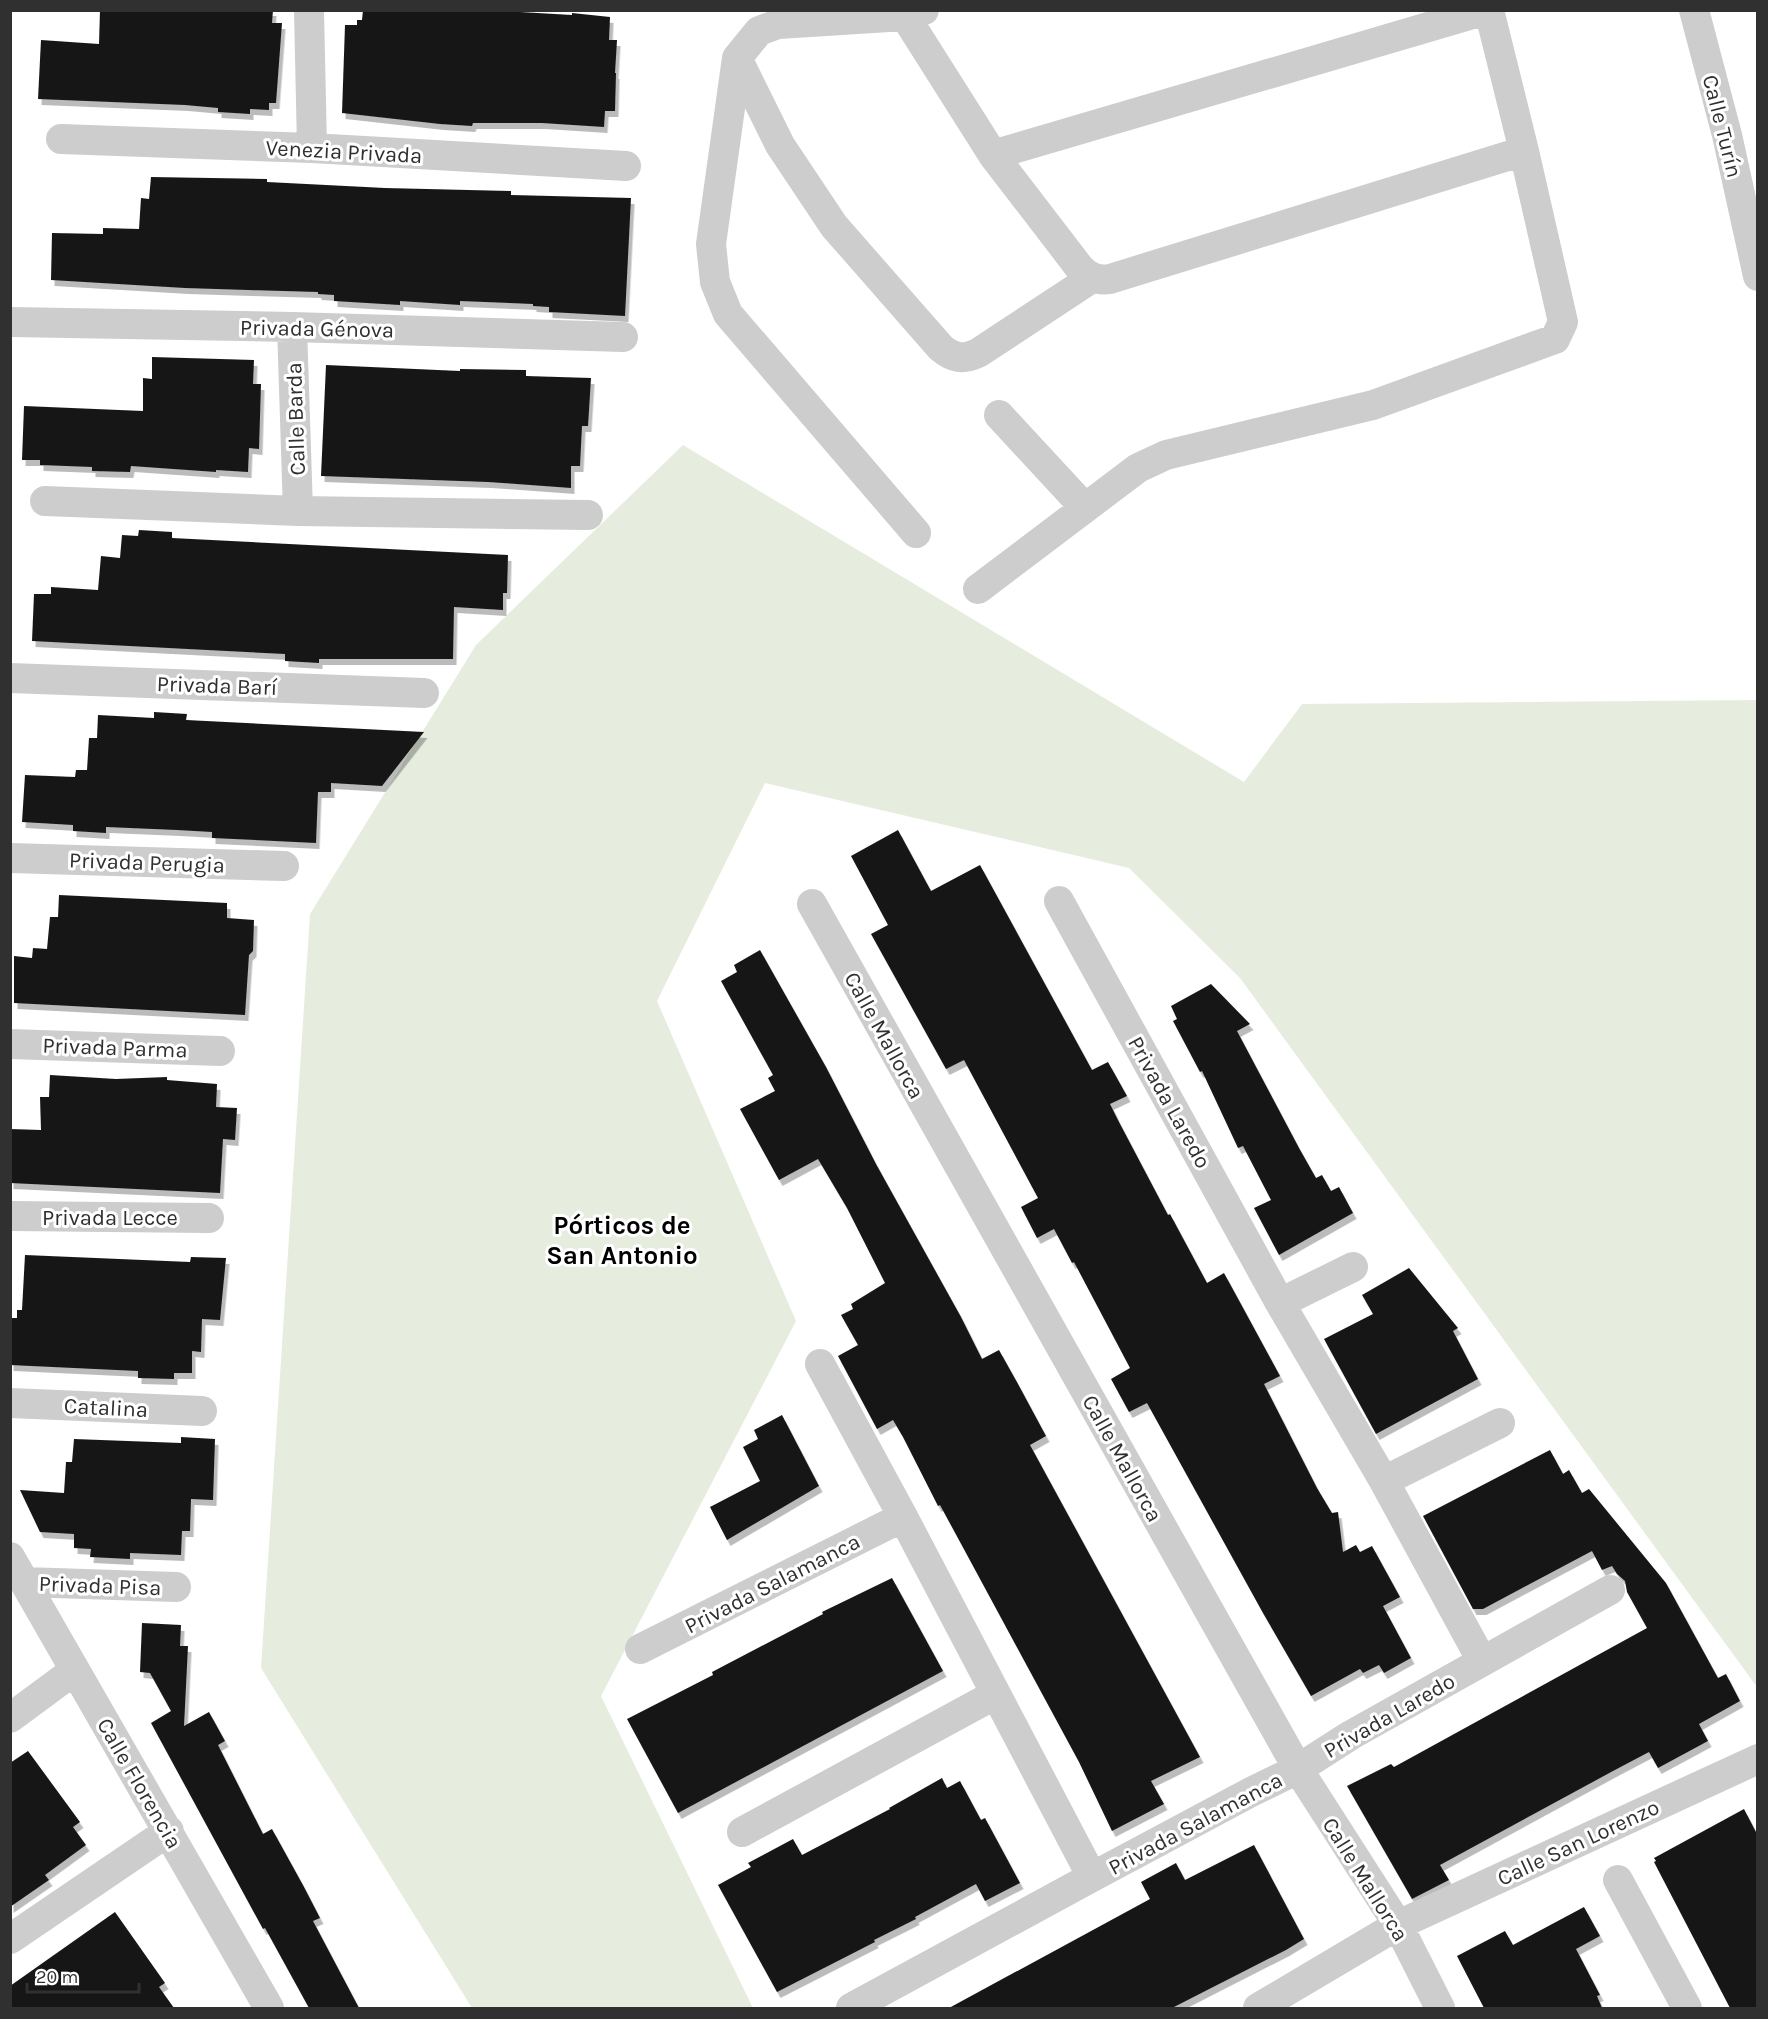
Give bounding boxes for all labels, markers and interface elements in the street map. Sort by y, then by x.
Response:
street label: Calle Turín [1697,72,1747,180]
street label: Venezia Privada [265,135,423,169]
street label: Privada Génova [240,315,394,343]
street label: Calle Barda [281,362,311,476]
street label: Privada Barí [156,671,278,701]
street label: Privada Perugia [69,847,225,879]
street label: Calle Mallorca [839,968,930,1103]
street label: Privada Parma [42,1032,188,1064]
street label: Privada Laredo [1122,1032,1216,1173]
street label: Privada Lecce [42,1205,178,1231]
district label: Pórticos de San Antonio [546,1210,698,1271]
street label: Calle Mallorca [1077,1391,1168,1526]
street label: Catalina [63,1393,149,1423]
street label: Privada Salamanca [680,1528,864,1639]
street label: Privada Pisa [38,1571,162,1601]
street label: Privada Laredo [1319,1668,1460,1764]
street label: Calle Florencia [91,1713,187,1854]
street label: Privada Salamanca [1104,1767,1287,1881]
street label: Calle San Lorenzo [1493,1794,1664,1892]
street label: Calle Mallorca [1317,1813,1414,1946]
scale bar [27,1956,140,1994]
text: 20 m [36,1966,78,1988]

